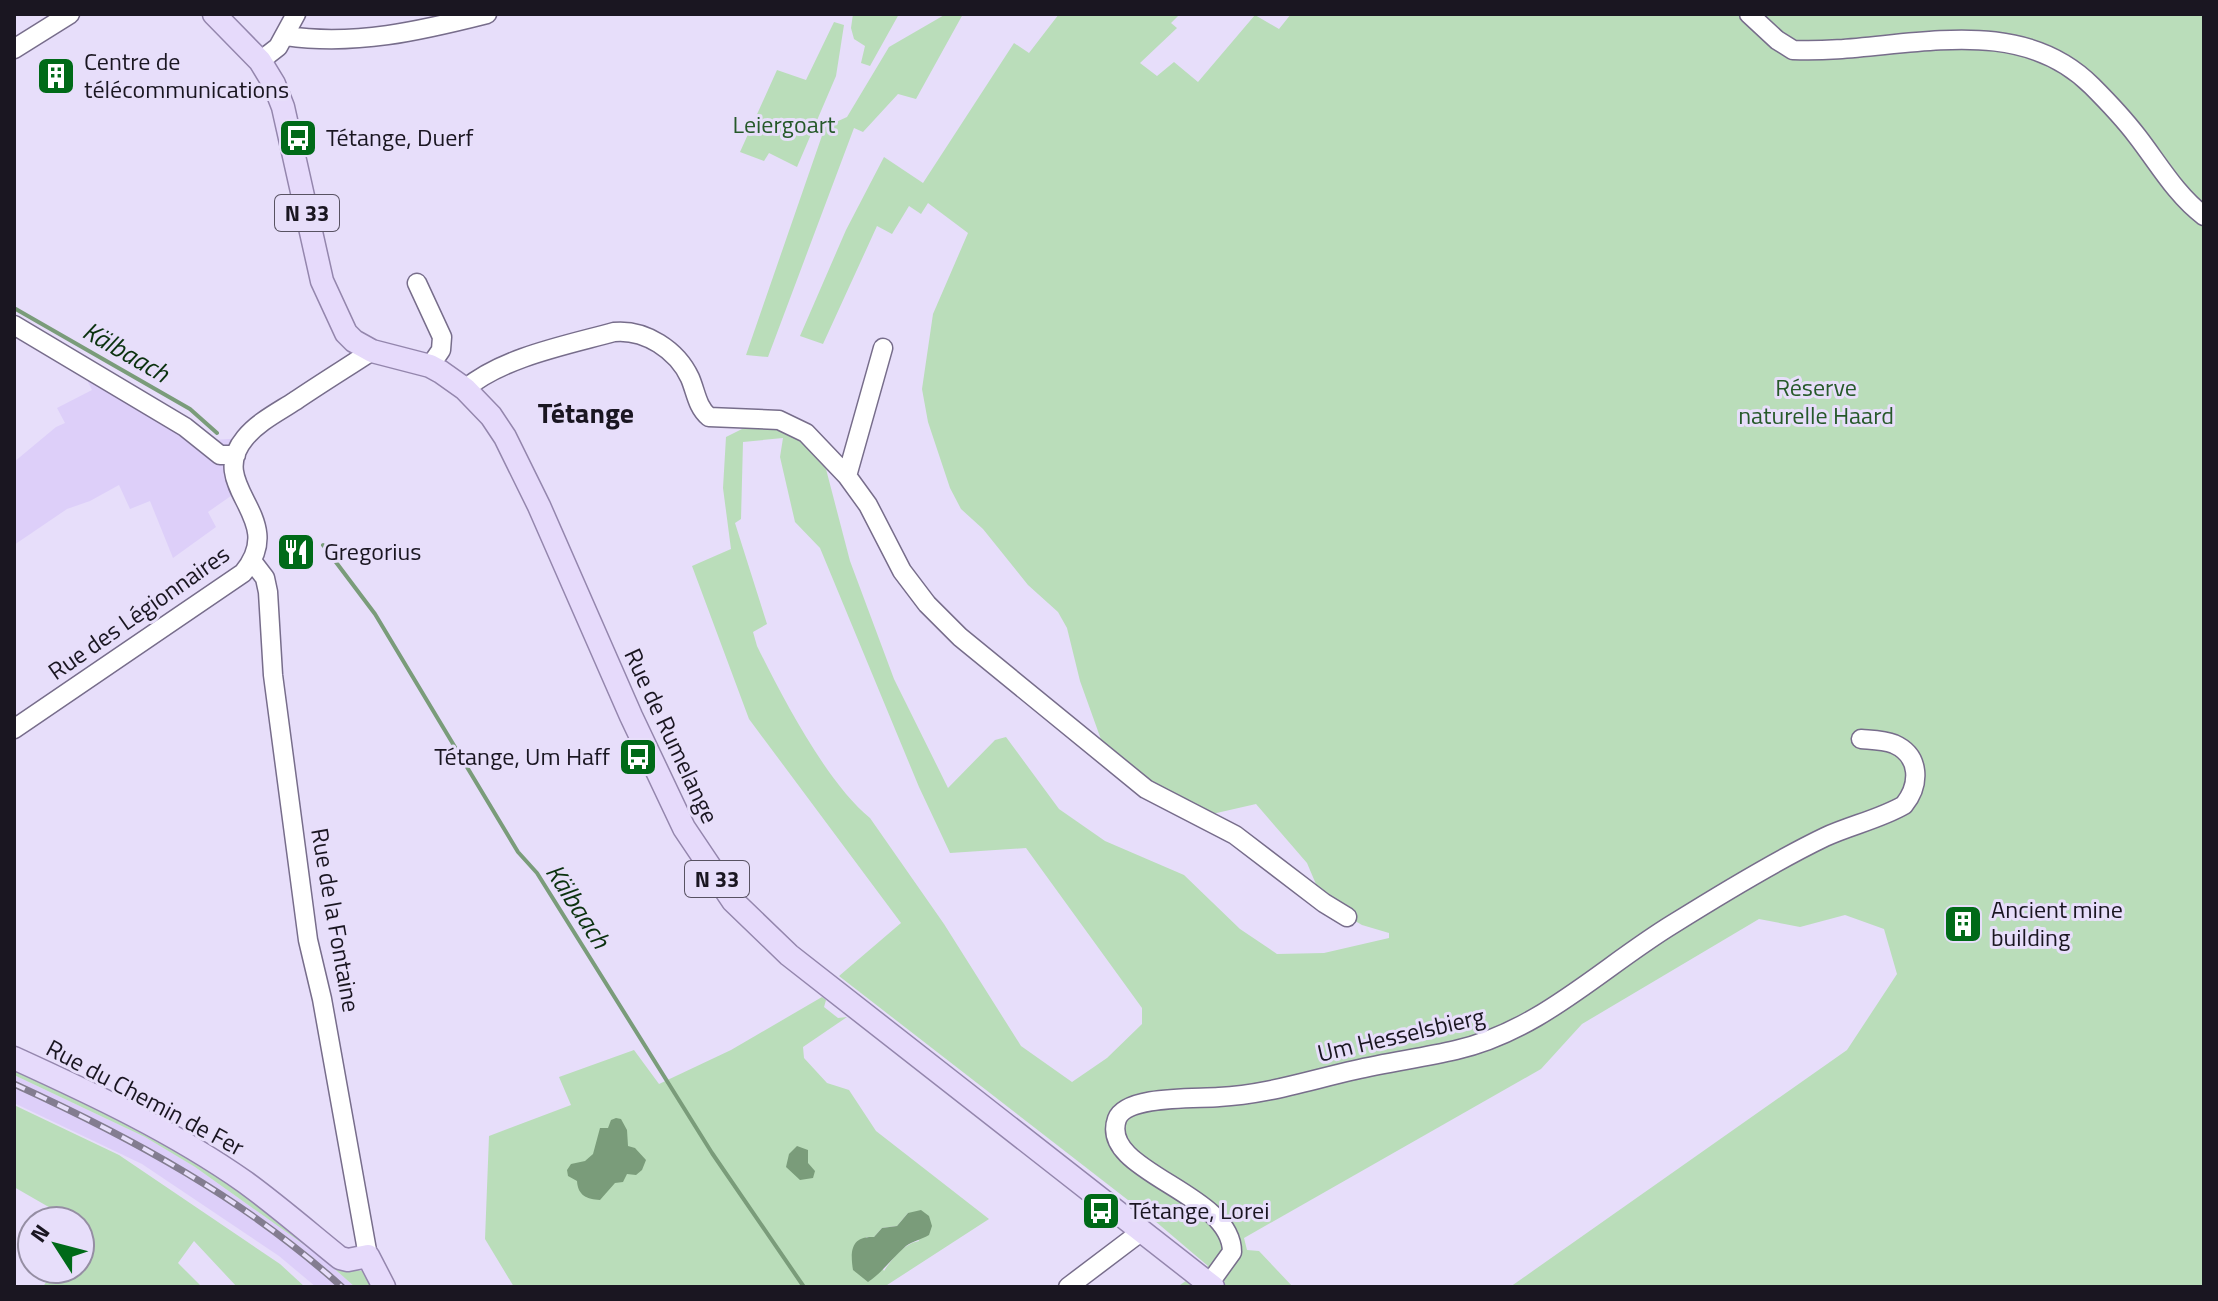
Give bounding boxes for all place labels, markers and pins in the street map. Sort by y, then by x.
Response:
place label: Centre de télécommunications [84,43,289,107]
building icon: Centre de télécommunications [35,55,77,97]
bus stop icon: Tétange, Duerf [277,117,319,159]
place label: Tétange, Duerf [326,119,474,155]
restaurant icon: Gregorius [275,531,317,573]
place label: Gregorius [324,533,421,569]
bus stop icon: Tétange, Um Haff [617,736,659,778]
place label: Tétange, Um Haff [434,738,610,774]
place label: Ancient mine building [1991,891,2123,955]
building icon: Ancient mine building [1942,903,1984,945]
bus stop icon: Tétange, Lorei [1080,1190,1122,1232]
place label: Tétange, Lorei [1129,1192,1269,1228]

